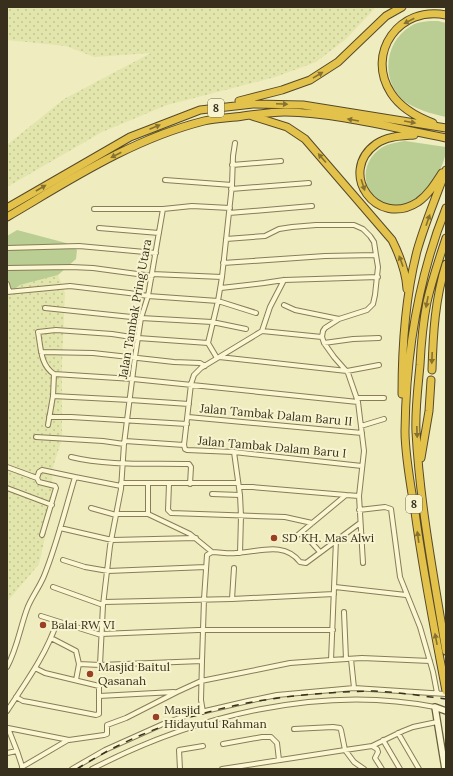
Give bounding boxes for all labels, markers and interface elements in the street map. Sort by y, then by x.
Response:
one-way arrow [403,17,414,24]
one-way arrow [312,72,324,79]
road number: 8 [208,99,224,117]
one-way arrow [276,100,288,107]
one-way arrow [347,117,359,123]
one-way arrow [404,119,416,125]
one-way arrow [149,123,161,129]
one-way arrow [111,151,122,158]
one-way arrow [318,153,327,164]
one-way arrow [360,179,366,191]
one-way arrow [35,185,47,192]
one-way arrow [425,214,431,226]
street label: Jalan Tambak Pring Utara [115,238,154,381]
one-way arrow [398,254,404,266]
one-way arrow [424,296,430,308]
one-way arrow [429,352,436,364]
street label: Jalan Tambak Dalam Baru II [198,400,353,429]
one-way arrow [413,426,420,438]
street label: Jalan Tambak Dalam Baru I [196,432,347,460]
road number: 8 [406,495,422,513]
place label: SD KH. Mas Alwi [282,530,374,545]
one-way arrow [415,531,421,543]
marker: SD KH. Mas Alwi [269,533,279,543]
place label: Balai RW VI [51,617,115,632]
marker: Balai RW VI [38,620,48,630]
one-way arrow [433,633,439,645]
place label: Masjid Baitul Qasanah [98,659,170,688]
marker: Masjid Baitul Qasanah [85,669,95,679]
place label: Masjid Hidayutul Rahman [164,702,267,731]
marker: Masjid Hidayutul Rahman [151,712,161,722]

